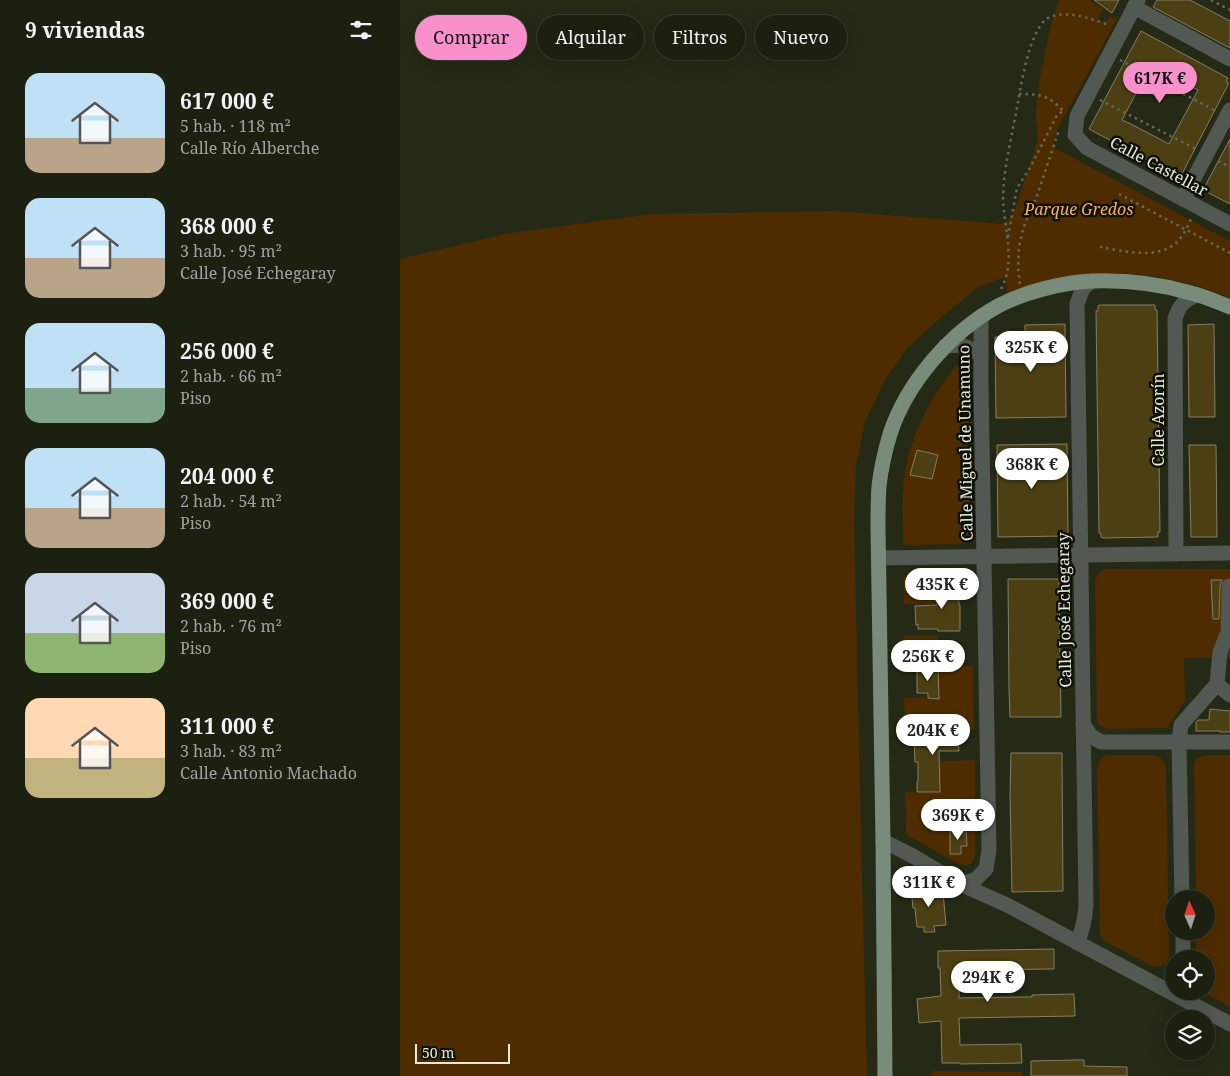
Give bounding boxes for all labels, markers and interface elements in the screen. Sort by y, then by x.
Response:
chip: Comprar [415,15,527,60]
chip: Alquilar [537,15,644,60]
chip: Filtros [654,15,745,60]
chip: Nuevo [755,15,847,60]
text: 9 viviendas [25,16,145,44]
icon: filters [347,16,375,44]
pin: 617K € [1119,62,1201,104]
text: 617K € [1134,67,1186,89]
text: 617 000 € [180,87,274,115]
icon: home [65,93,125,153]
text: 5 hab. · 118 m² [180,115,291,137]
street label: Calle Castellar [1106,131,1212,201]
text: Calle Río Alberche [180,137,319,159]
park label: Parque Gredos [1023,198,1134,220]
text: 368 000 € [180,212,274,240]
icon: home [65,218,125,278]
text: 3 hab. · 95 m² [180,240,282,262]
text: Calle José Echegaray [180,262,335,284]
pin: 325K € [990,330,1072,373]
text: 325K € [1005,336,1057,358]
text: 256 000 € [180,337,274,365]
icon: home [65,343,125,403]
street label: Calle Miguel de Unamuno [952,345,978,541]
text: 2 hab. · 66 m² [180,365,282,387]
street label: Calle Azorín [1147,373,1169,467]
text: Piso [180,387,211,409]
pin: 368K € [991,448,1073,490]
text: 368K € [1006,453,1058,475]
text: 204 000 € [180,462,274,490]
icon: home [65,468,125,528]
text: 2 hab. · 54 m² [180,490,282,512]
text: Piso [180,512,211,534]
street label: Calle José Echegaray [1052,531,1076,688]
pin: 435K € [901,568,983,610]
text: 435K € [916,573,968,595]
text: 369 000 € [180,587,274,615]
icon: home [65,593,125,653]
text: 2 hab. · 76 m² [180,615,282,637]
text: Piso [180,637,211,659]
pin: 256K € [887,640,969,682]
text: 256K € [902,645,954,667]
text: 311 000 € [180,712,274,740]
pin: 204K € [892,714,974,756]
icon: home [65,718,125,778]
text: 204K € [907,719,959,741]
text: 3 hab. · 83 m² [180,740,282,762]
text: Calle Antonio Machado [180,762,357,784]
pin: 369K € [917,798,999,841]
text: 369K € [932,804,984,826]
pin: 311K € [888,866,970,908]
text: 311K € [903,871,955,893]
north arrow [1165,890,1215,940]
map controls [1165,890,1215,1060]
button: locate [1165,950,1215,1000]
pin: 294K € [947,960,1029,1003]
text: 294K € [962,966,1014,988]
button: layers [1165,1010,1215,1060]
scale bar [415,1041,510,1064]
text: 50 m [422,1043,455,1062]

